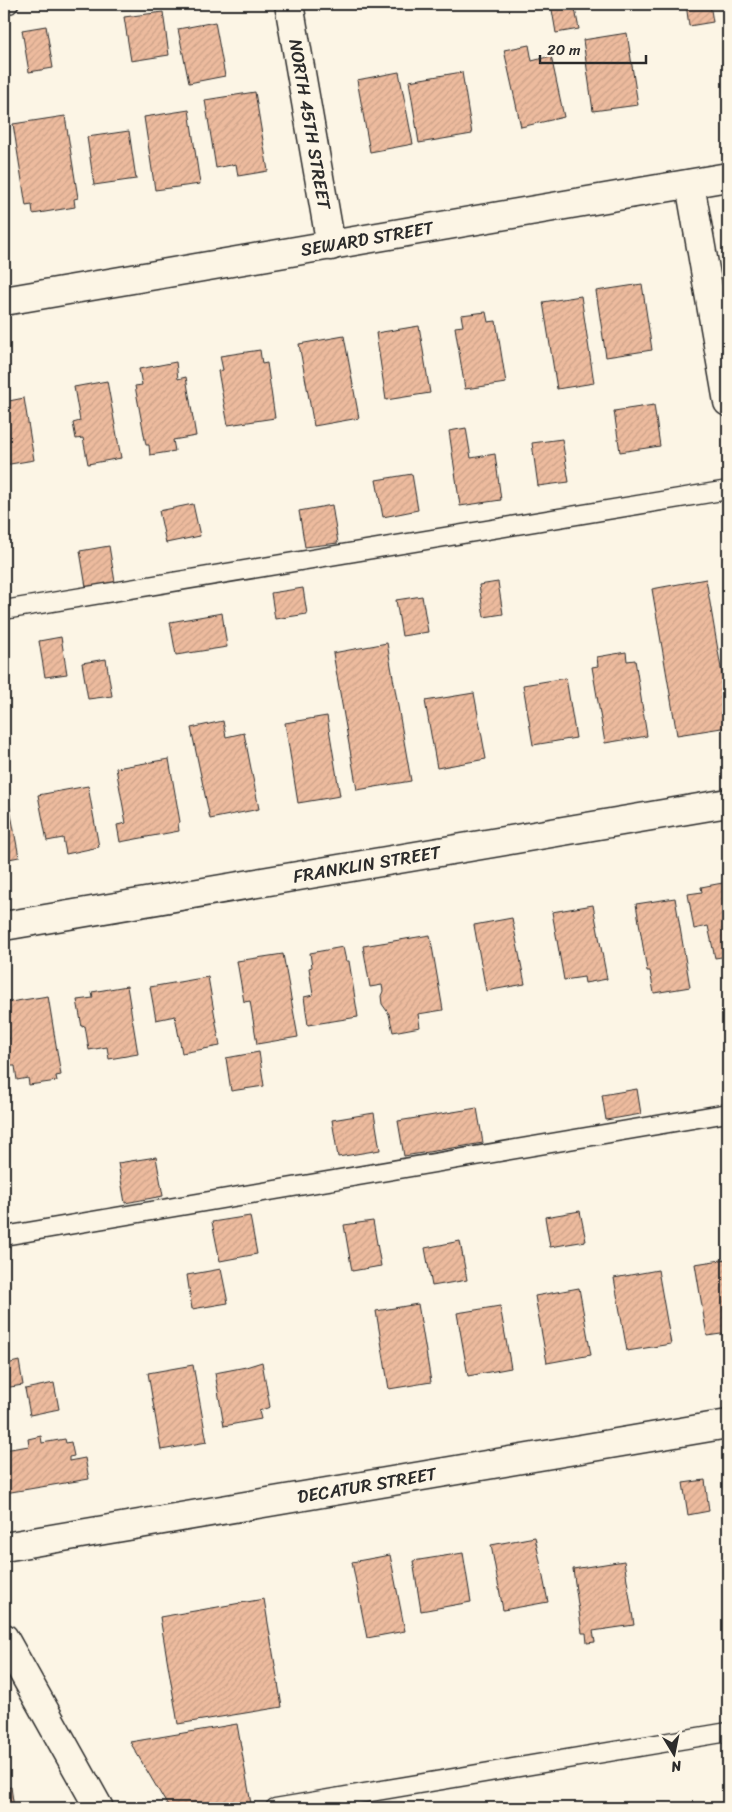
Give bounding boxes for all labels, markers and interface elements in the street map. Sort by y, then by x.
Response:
scale bar [540,32,646,64]
street label: NORTH 45TH STREET [279,37,341,213]
text: 20 m [547,37,581,63]
street label: SEWARD STREET [298,212,437,266]
street label: FRANKLIN STREET [291,836,444,893]
street label: DECATUR STREET [295,1458,440,1513]
north arrow [650,1730,700,1780]
text: N [669,1753,684,1780]

